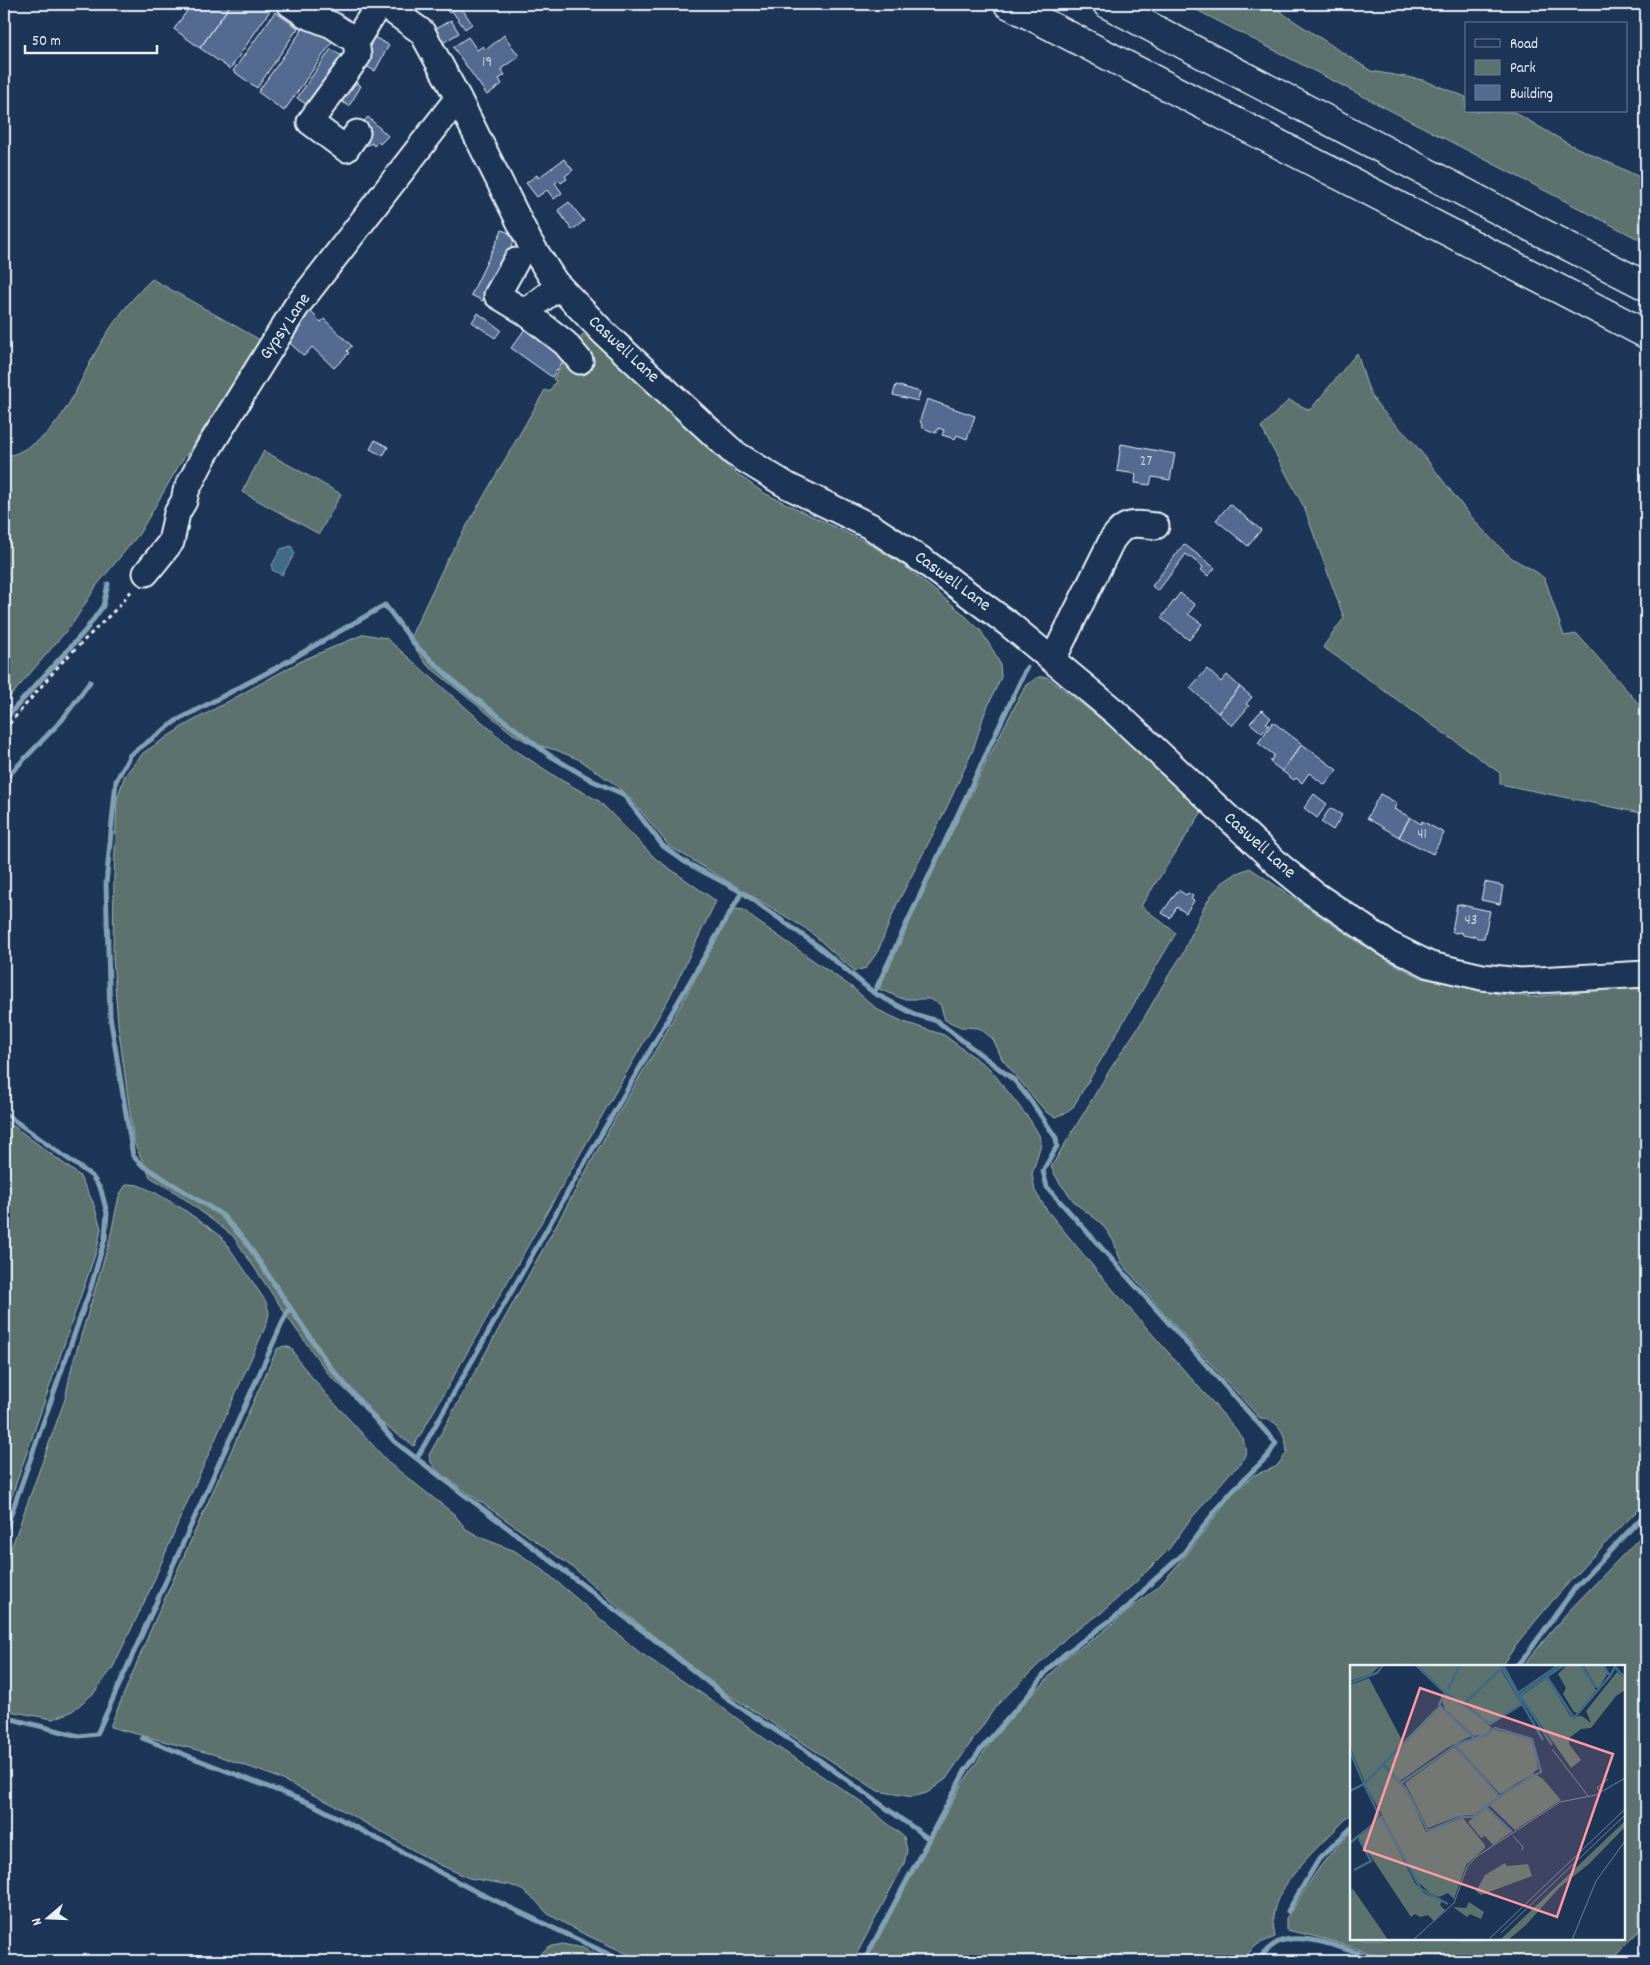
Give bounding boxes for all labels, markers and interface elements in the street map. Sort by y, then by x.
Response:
scale bar [25,22,158,54]
legend [1465,22,1628,112]
text: 50 m [32,31,61,53]
text: Road [1510,34,1538,56]
house number: 19 [482,52,492,74]
text: Park [1510,58,1536,80]
text: Building [1510,84,1553,106]
street label: Gypsy Lane [254,289,318,365]
street label: Caswell Lane [582,310,664,390]
house number: 27 [1140,451,1152,473]
street label: Caswell Lane [909,546,995,618]
street label: Caswell Lane [1218,807,1301,885]
house number: 41 [1417,824,1427,846]
house number: 43 [1465,910,1477,932]
inset map [1350,1665,1625,1940]
north arrow [22,1892,72,1942]
text: N [27,1915,48,1928]

